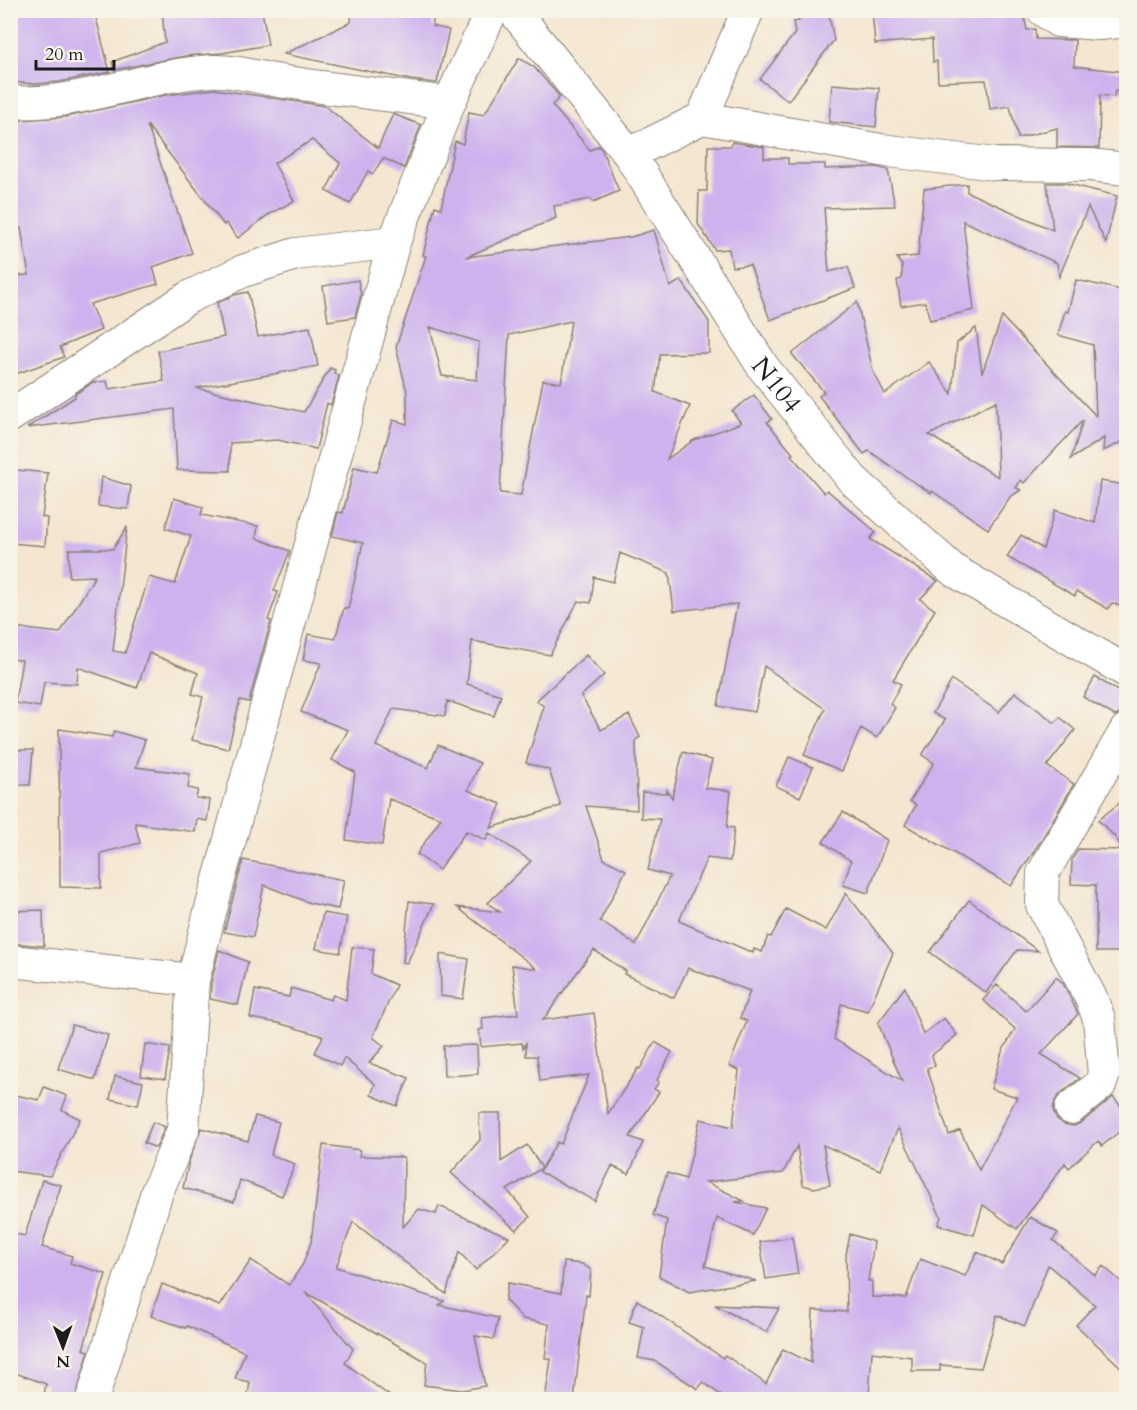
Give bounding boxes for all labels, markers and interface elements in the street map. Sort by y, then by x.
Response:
scale bar [36,33,114,71]
text: 20 m [45,42,84,67]
street label: N104 [744,350,810,420]
north arrow [33,1317,93,1377]
text: N [56,1350,70,1372]

